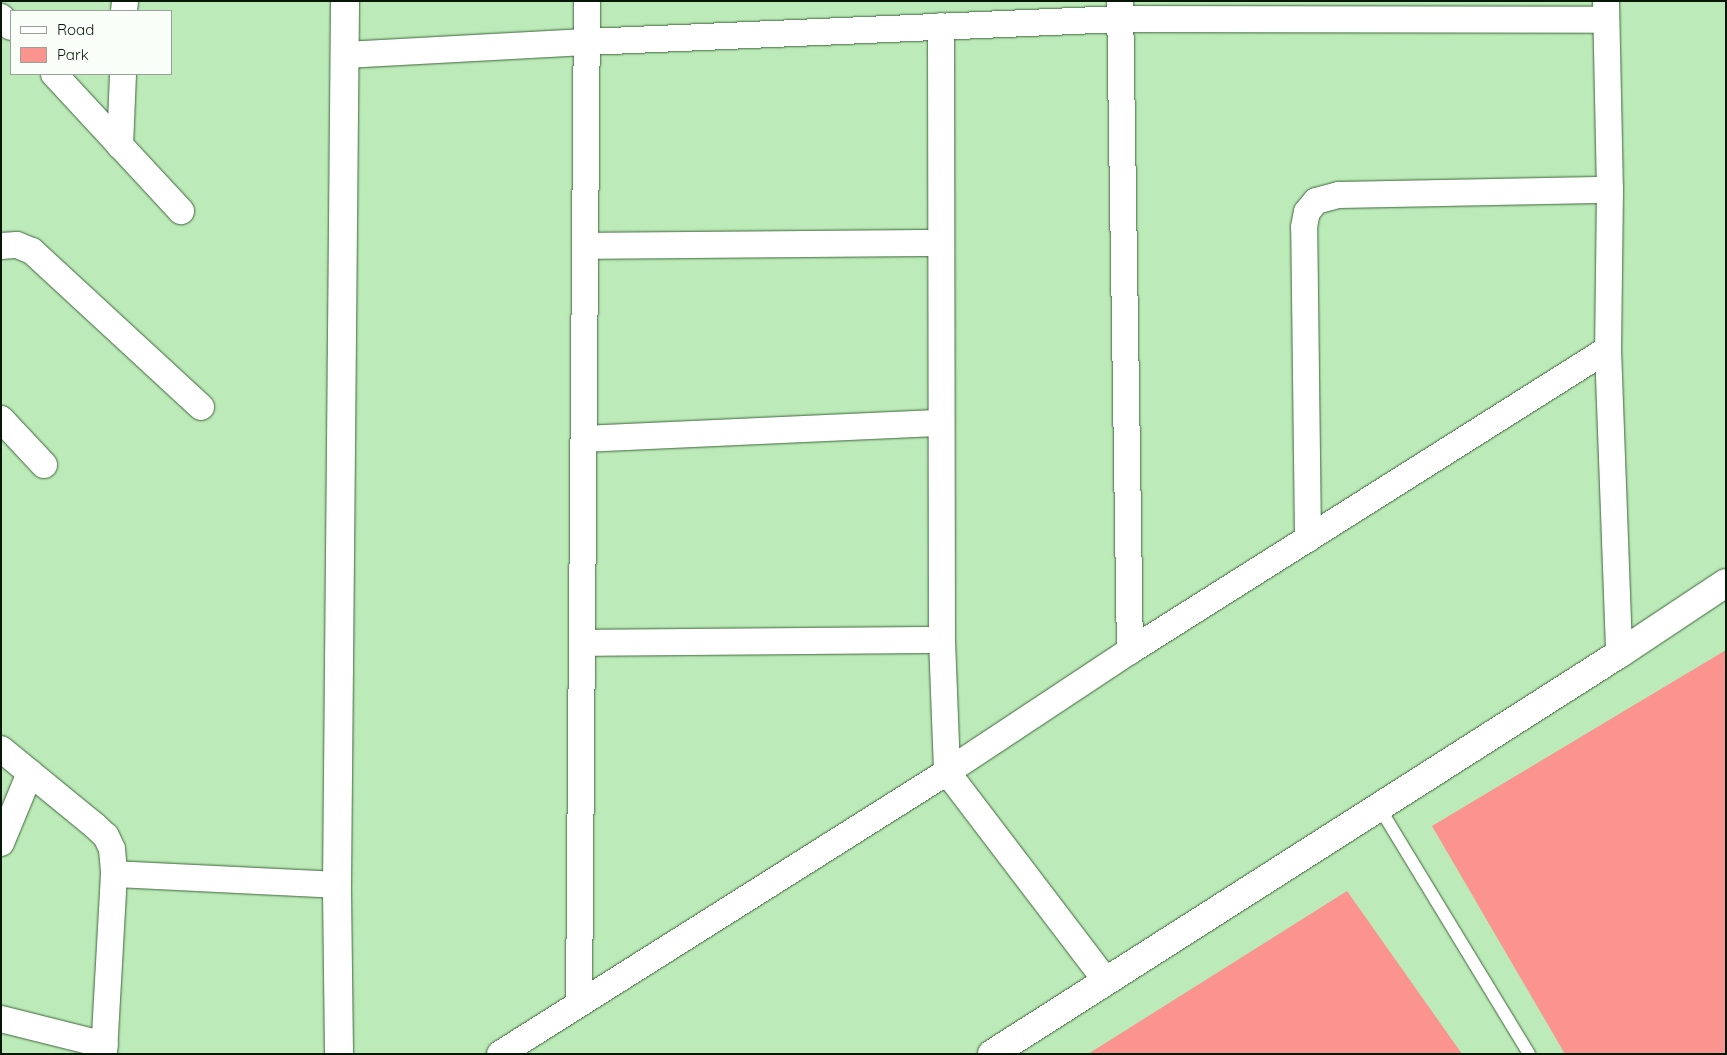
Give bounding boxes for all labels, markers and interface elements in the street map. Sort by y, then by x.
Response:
legend [10,10,172,75]
text: Road [57,20,94,39]
text: Park [57,45,89,64]

